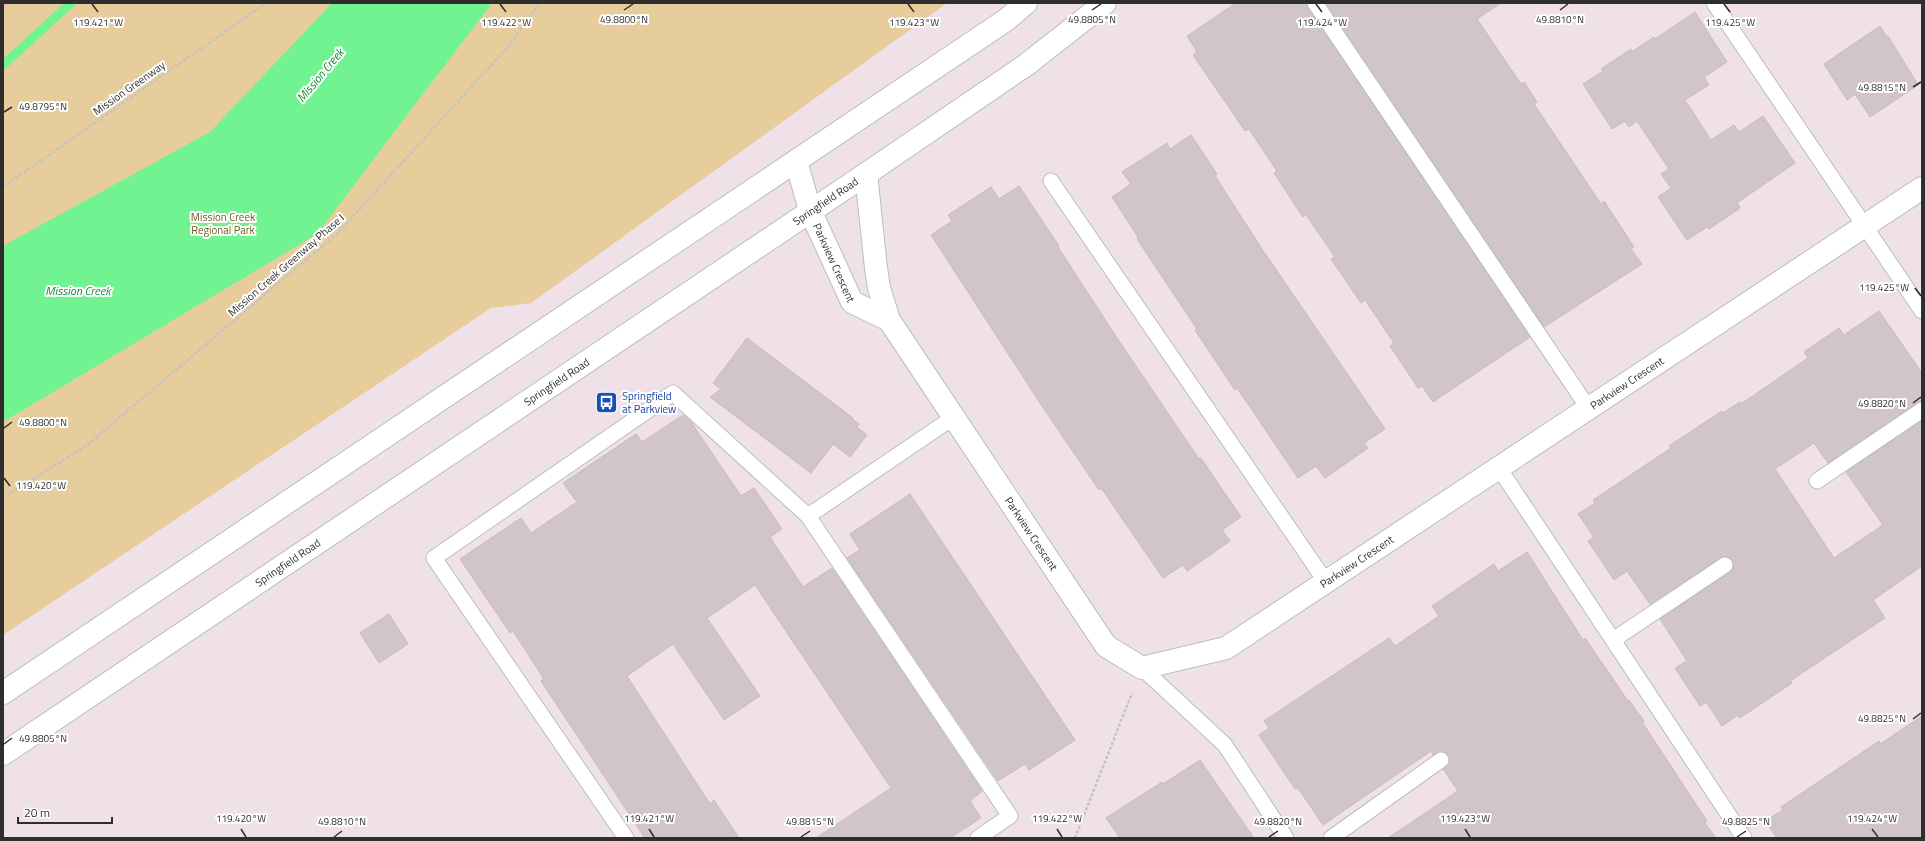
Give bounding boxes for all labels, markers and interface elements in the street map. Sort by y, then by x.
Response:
text: 49.8800°N [600,12,648,27]
text: 49.8805°N [1068,12,1116,27]
text: 49.8810°N [1536,12,1584,27]
text: 119.421°W [73,15,123,30]
text: 119.422°W [481,15,531,30]
text: 119.423°W [889,15,939,30]
text: 119.424°W [1297,15,1347,30]
text: 119.425°W [1705,15,1755,30]
water label: Mission Creek [292,43,349,106]
street label: Mission Greenway [90,57,169,119]
text: 49.8815°N [1858,80,1906,95]
text: 49.8795°N [19,99,67,114]
street label: Springfield Road [790,173,862,229]
park label: Mission Creek Regional Park [191,209,256,238]
street label: Mission Creek Greenway Phase I [224,210,348,320]
street label: Parkview Crescent [809,221,859,305]
text: 119.425°W [1859,280,1909,295]
water label: Mission Creek [45,281,112,300]
street label: Parkview Crescent [1587,353,1667,413]
street label: Springfield Road [521,354,593,410]
place label: Springfield at Parkview [622,388,677,417]
bus stop icon: Springfield at Parkview [594,389,620,415]
text: 49.8820°N [1858,396,1906,411]
text: 49.8800°N [19,415,67,430]
text: 119.420°W [16,478,66,493]
street label: Parkview Crescent [1001,494,1062,574]
street label: Parkview Crescent [1317,531,1397,592]
street label: Springfield Road [252,535,324,590]
text: 49.8825°N [1858,711,1906,726]
text: 49.8805°N [19,731,67,746]
scale bar [18,799,112,825]
text: 20 m [24,803,50,822]
text: 119.420°W [216,811,266,826]
text: 119.421°W [624,811,674,826]
text: 119.422°W [1032,811,1082,826]
text: 119.423°W [1440,811,1490,826]
text: 119.424°W [1847,811,1897,826]
text: 49.8810°N [318,814,366,829]
text: 49.8815°N [786,814,834,829]
text: 49.8820°N [1254,814,1302,829]
text: 49.8825°N [1722,814,1770,829]

